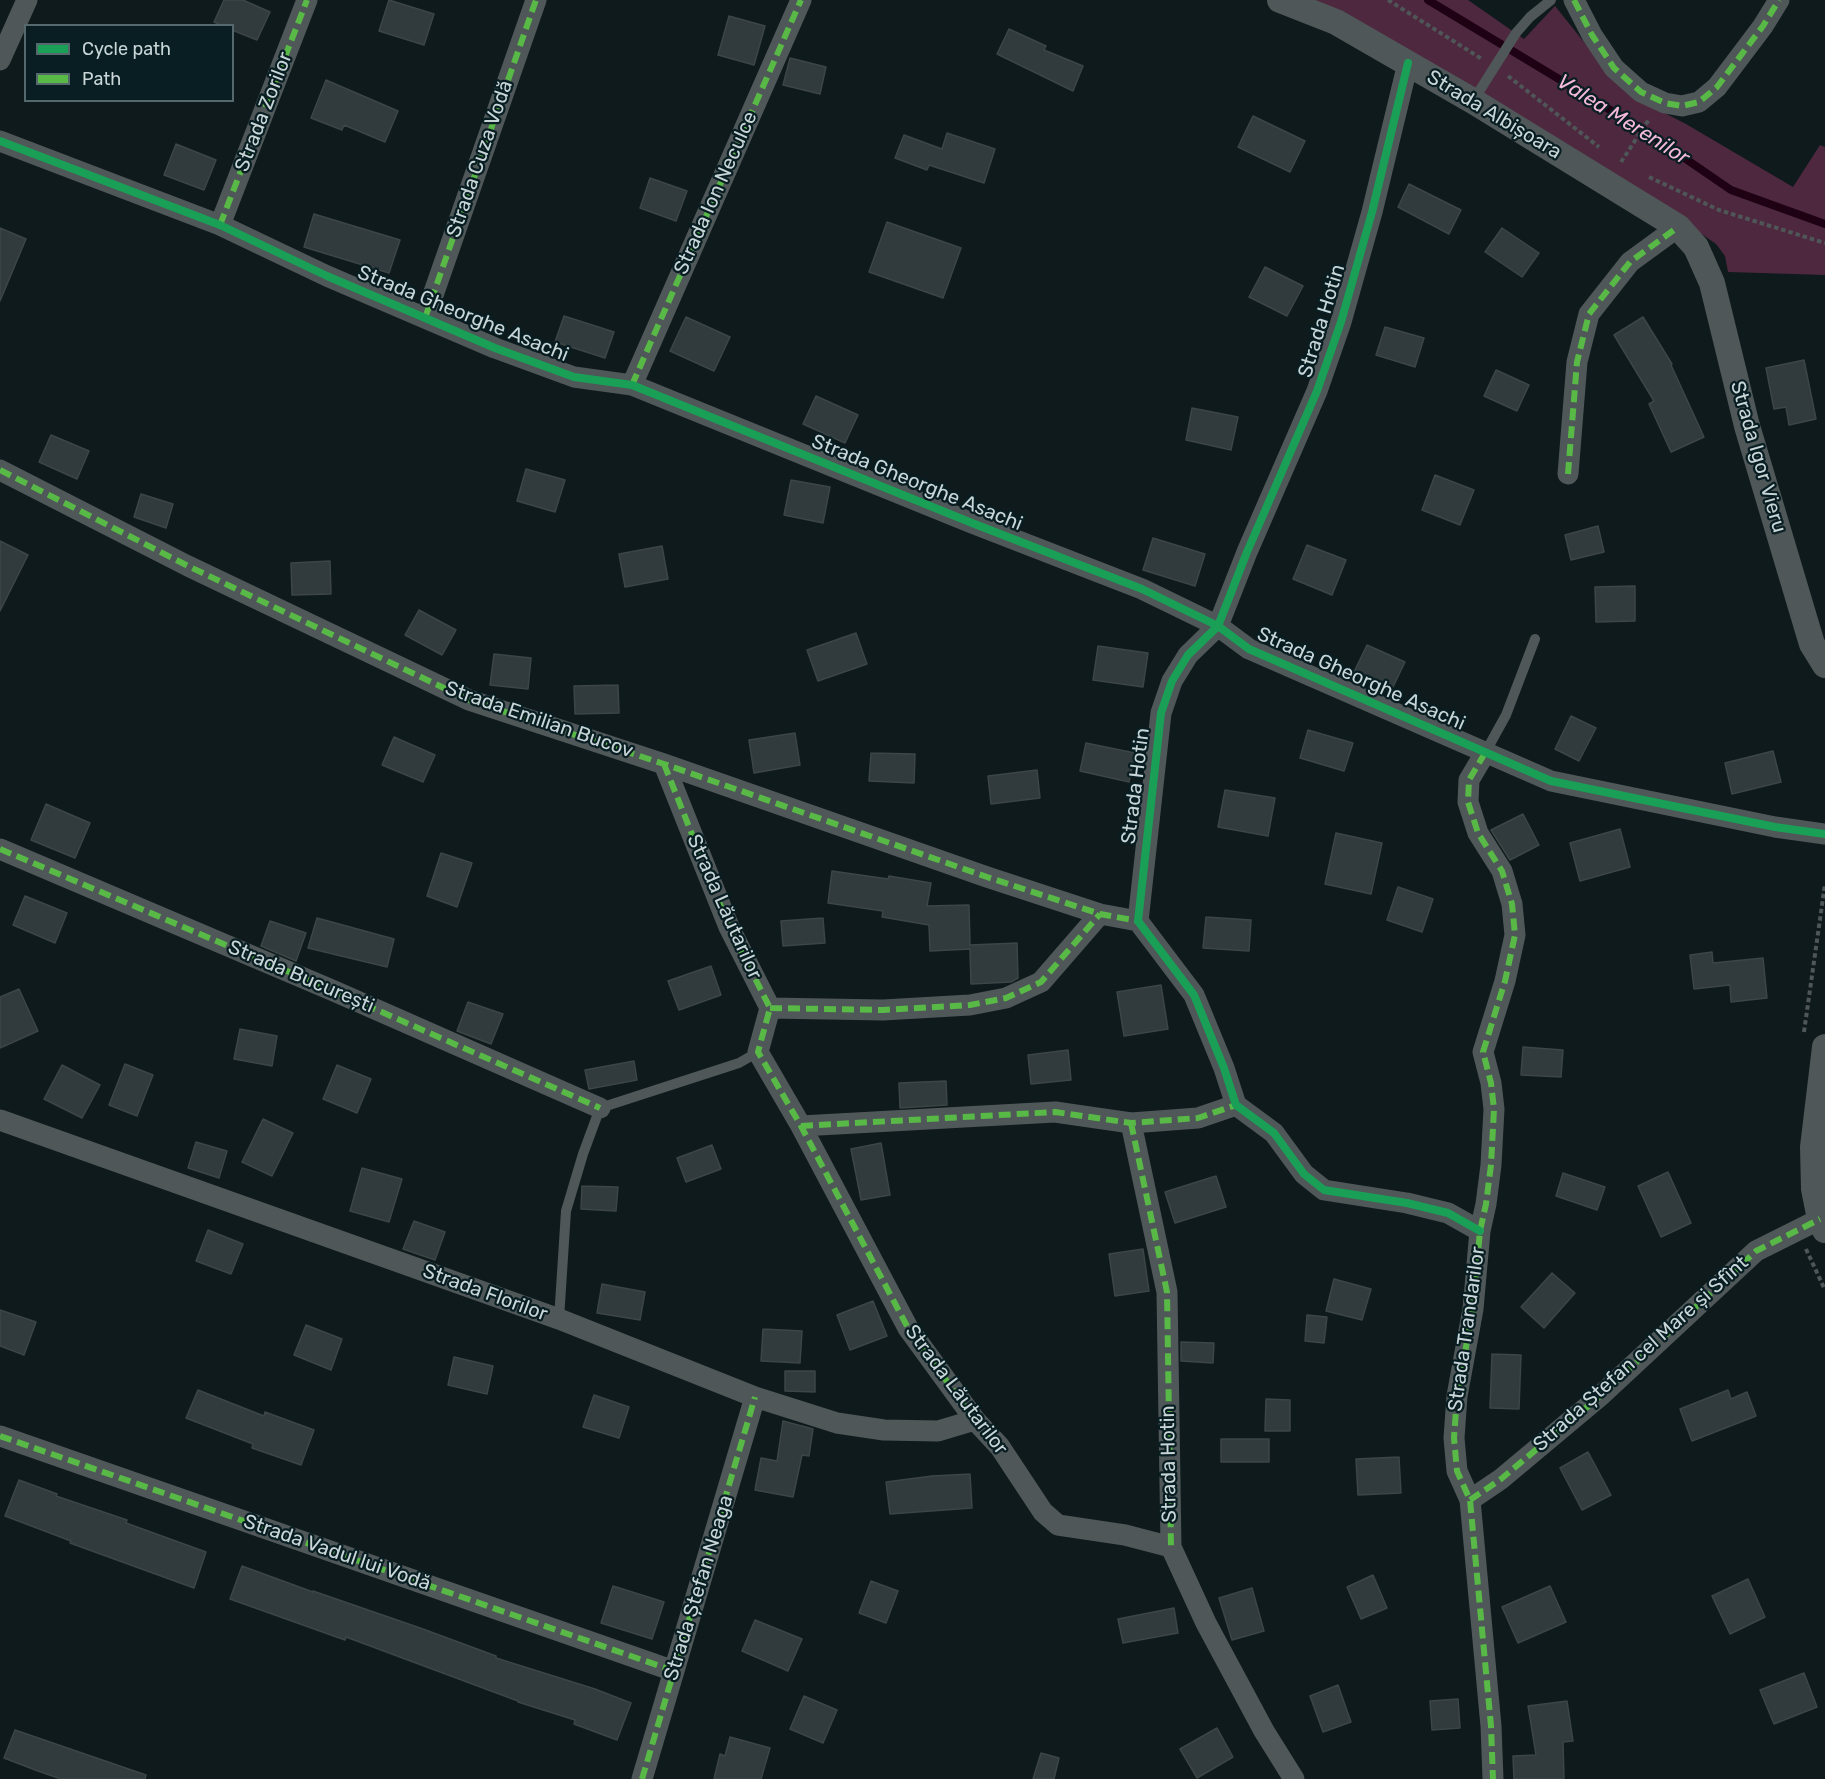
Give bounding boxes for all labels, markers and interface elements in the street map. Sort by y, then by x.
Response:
legend [24,24,234,102]
text: Cycle path [82,38,171,60]
street label: Strada Zorilor [230,49,298,175]
street label: Strada Albișoara [1422,65,1566,165]
text: Path [82,68,121,90]
water label: Valea Merenilor [1552,69,1694,171]
street label: Strada Cuza Vodă [442,77,518,241]
street label: Strada Ion Neculce [669,108,763,278]
street label: Strada Gheorghe Asachi [354,261,572,367]
street label: Strada Hotin [1293,262,1351,380]
street label: Strada Igor Vieru [1725,378,1791,536]
street label: Strada Gheorghe Asachi [808,430,1026,536]
street label: Strada Gheorghe Asachi [1253,622,1469,736]
street label: Strada Emilian Bucov [442,676,636,764]
street label: Strada Hotin [1117,726,1155,846]
street label: Strada Lăutarilor [681,831,767,983]
street label: Strada București [224,935,378,1019]
street label: Strada Trandarilor [1444,1245,1490,1413]
street label: Strada Ștefan cel Mare și Sfînt [1529,1251,1753,1457]
street label: Strada Florilor [419,1259,551,1327]
street label: Strada Lăutarilor [899,1320,1013,1460]
street label: Strada Hotin [1156,1405,1182,1523]
street label: Strada Ștefan Neaga [659,1492,739,1684]
street label: Strada Vadul lui Vodă [240,1510,434,1596]

